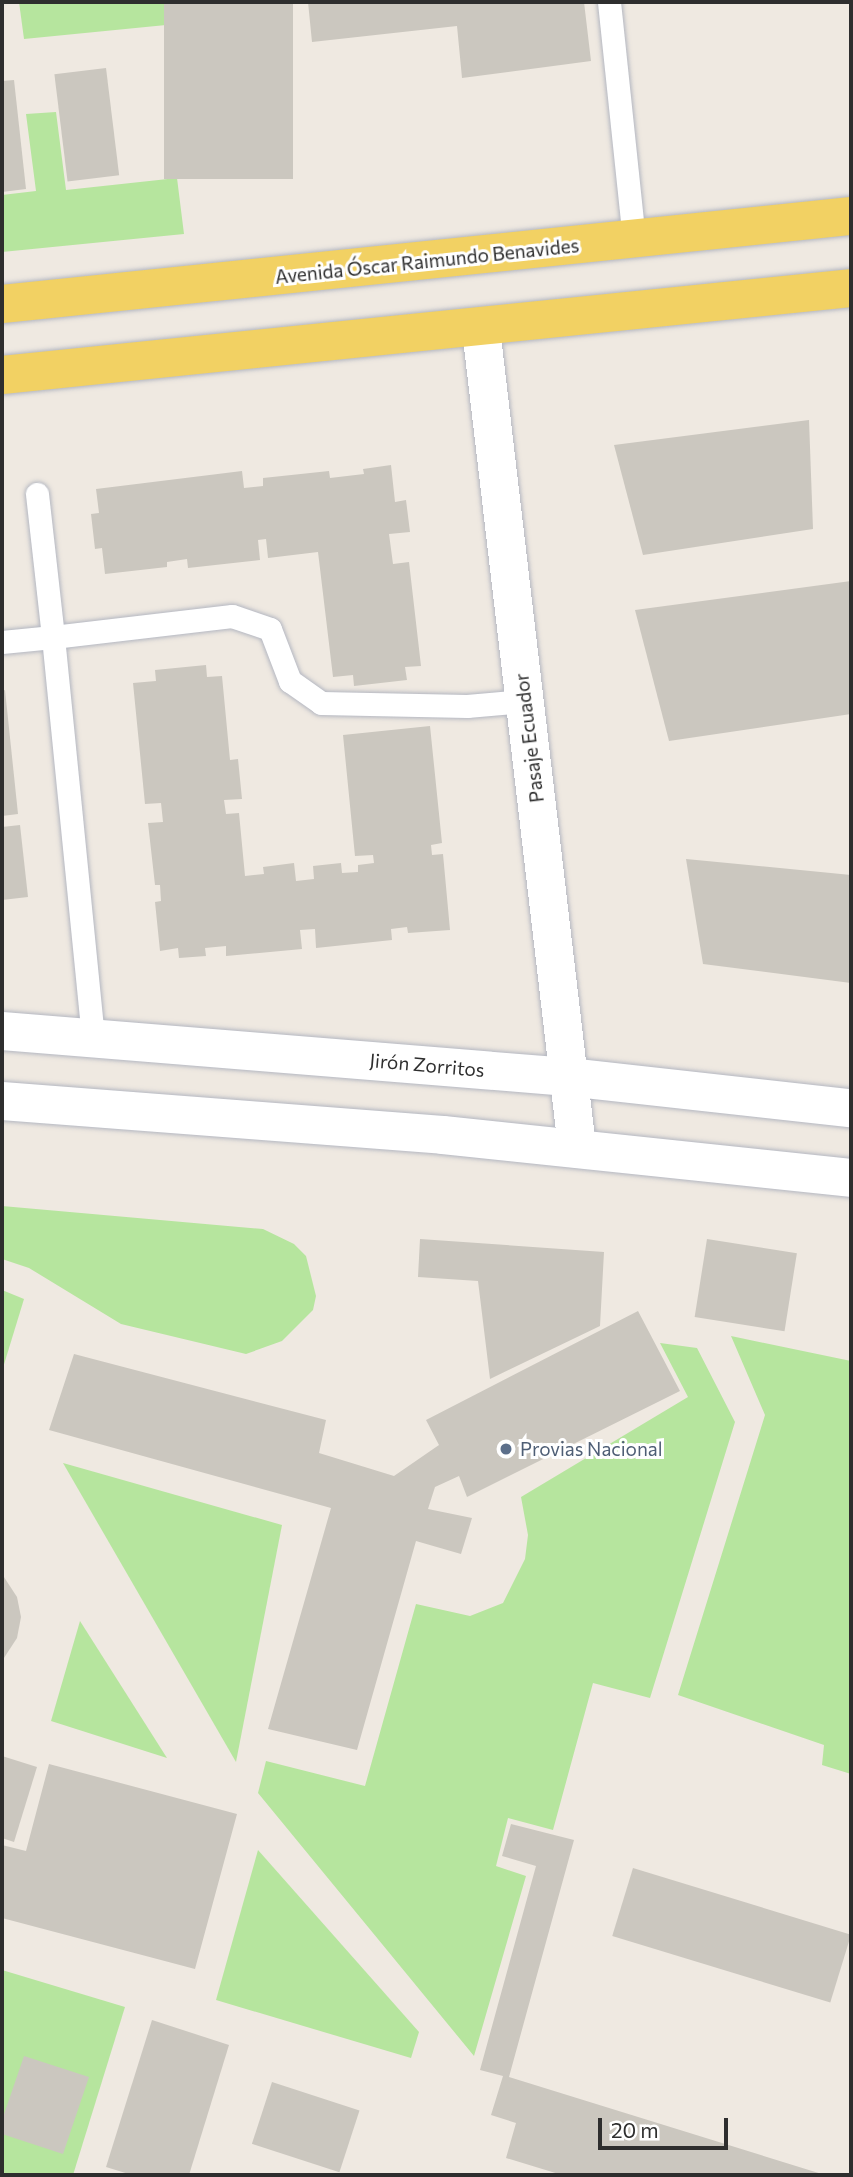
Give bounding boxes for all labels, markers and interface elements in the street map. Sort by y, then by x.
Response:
street label: Avenida Óscar Raimundo Benavides [274,234,580,288]
street label: Pasaje Ecuador [510,672,548,804]
street label: Jirón Zorritos [369,1049,485,1081]
place label: Provias Nacional [520,1438,663,1460]
marker: Provias Nacional [498,1441,514,1457]
scale bar [601,2104,730,2148]
text: 20 m [611,2117,659,2142]

